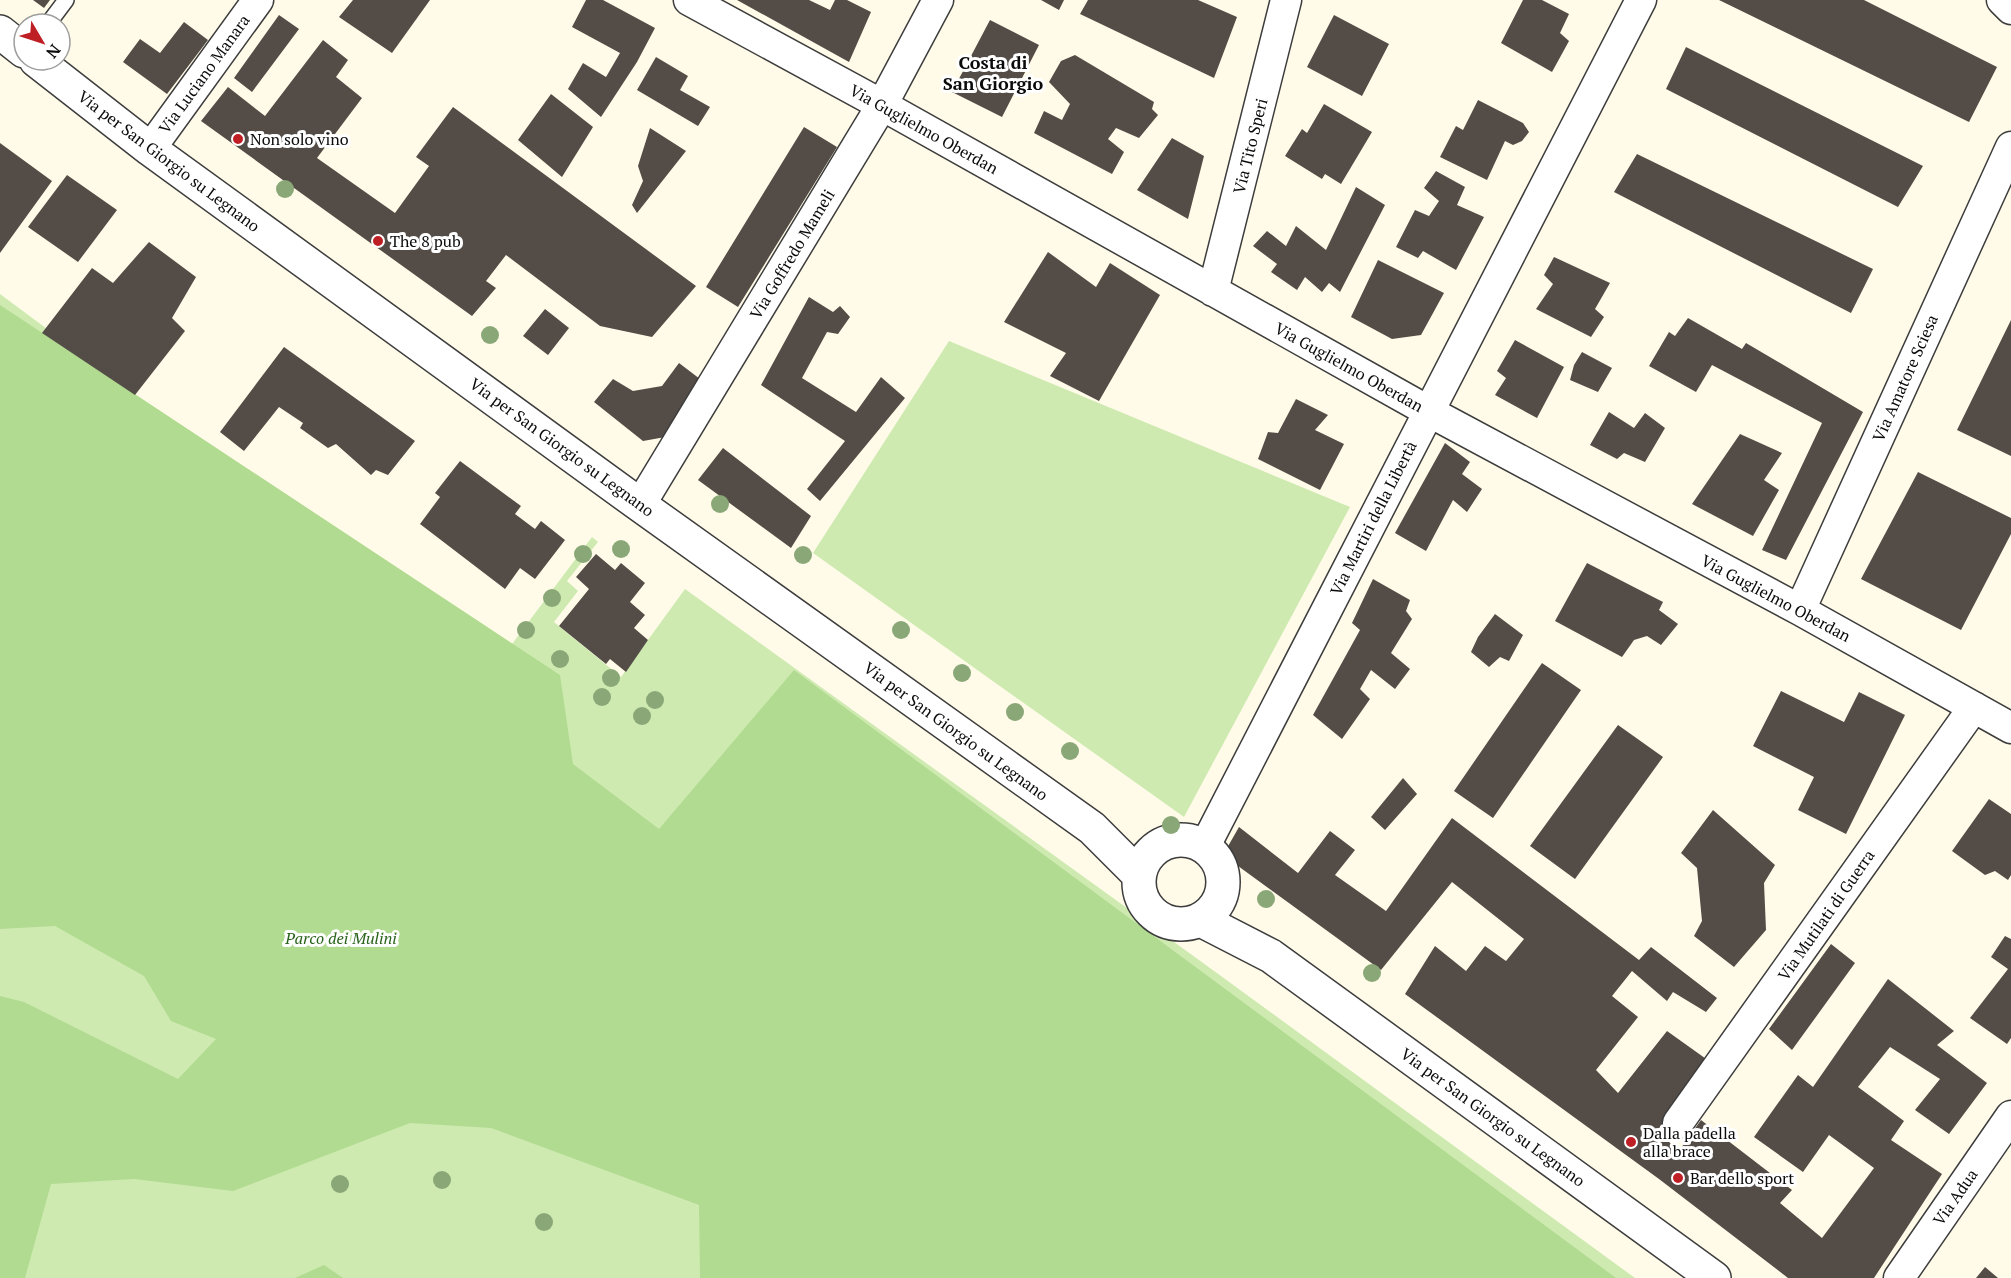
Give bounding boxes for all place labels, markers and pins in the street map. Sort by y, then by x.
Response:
place label: Non solo vino [250,128,349,150]
marker: Non solo vino [231,132,245,146]
place label: The 8 pub [390,230,461,252]
marker: The 8 pub [371,234,385,248]
place label: Dalla padella alla brace [1643,1122,1736,1162]
marker: Dalla padella alla brace [1624,1135,1638,1149]
place label: Bar dello sport [1690,1167,1794,1189]
marker: Bar dello sport [1671,1171,1685,1185]

